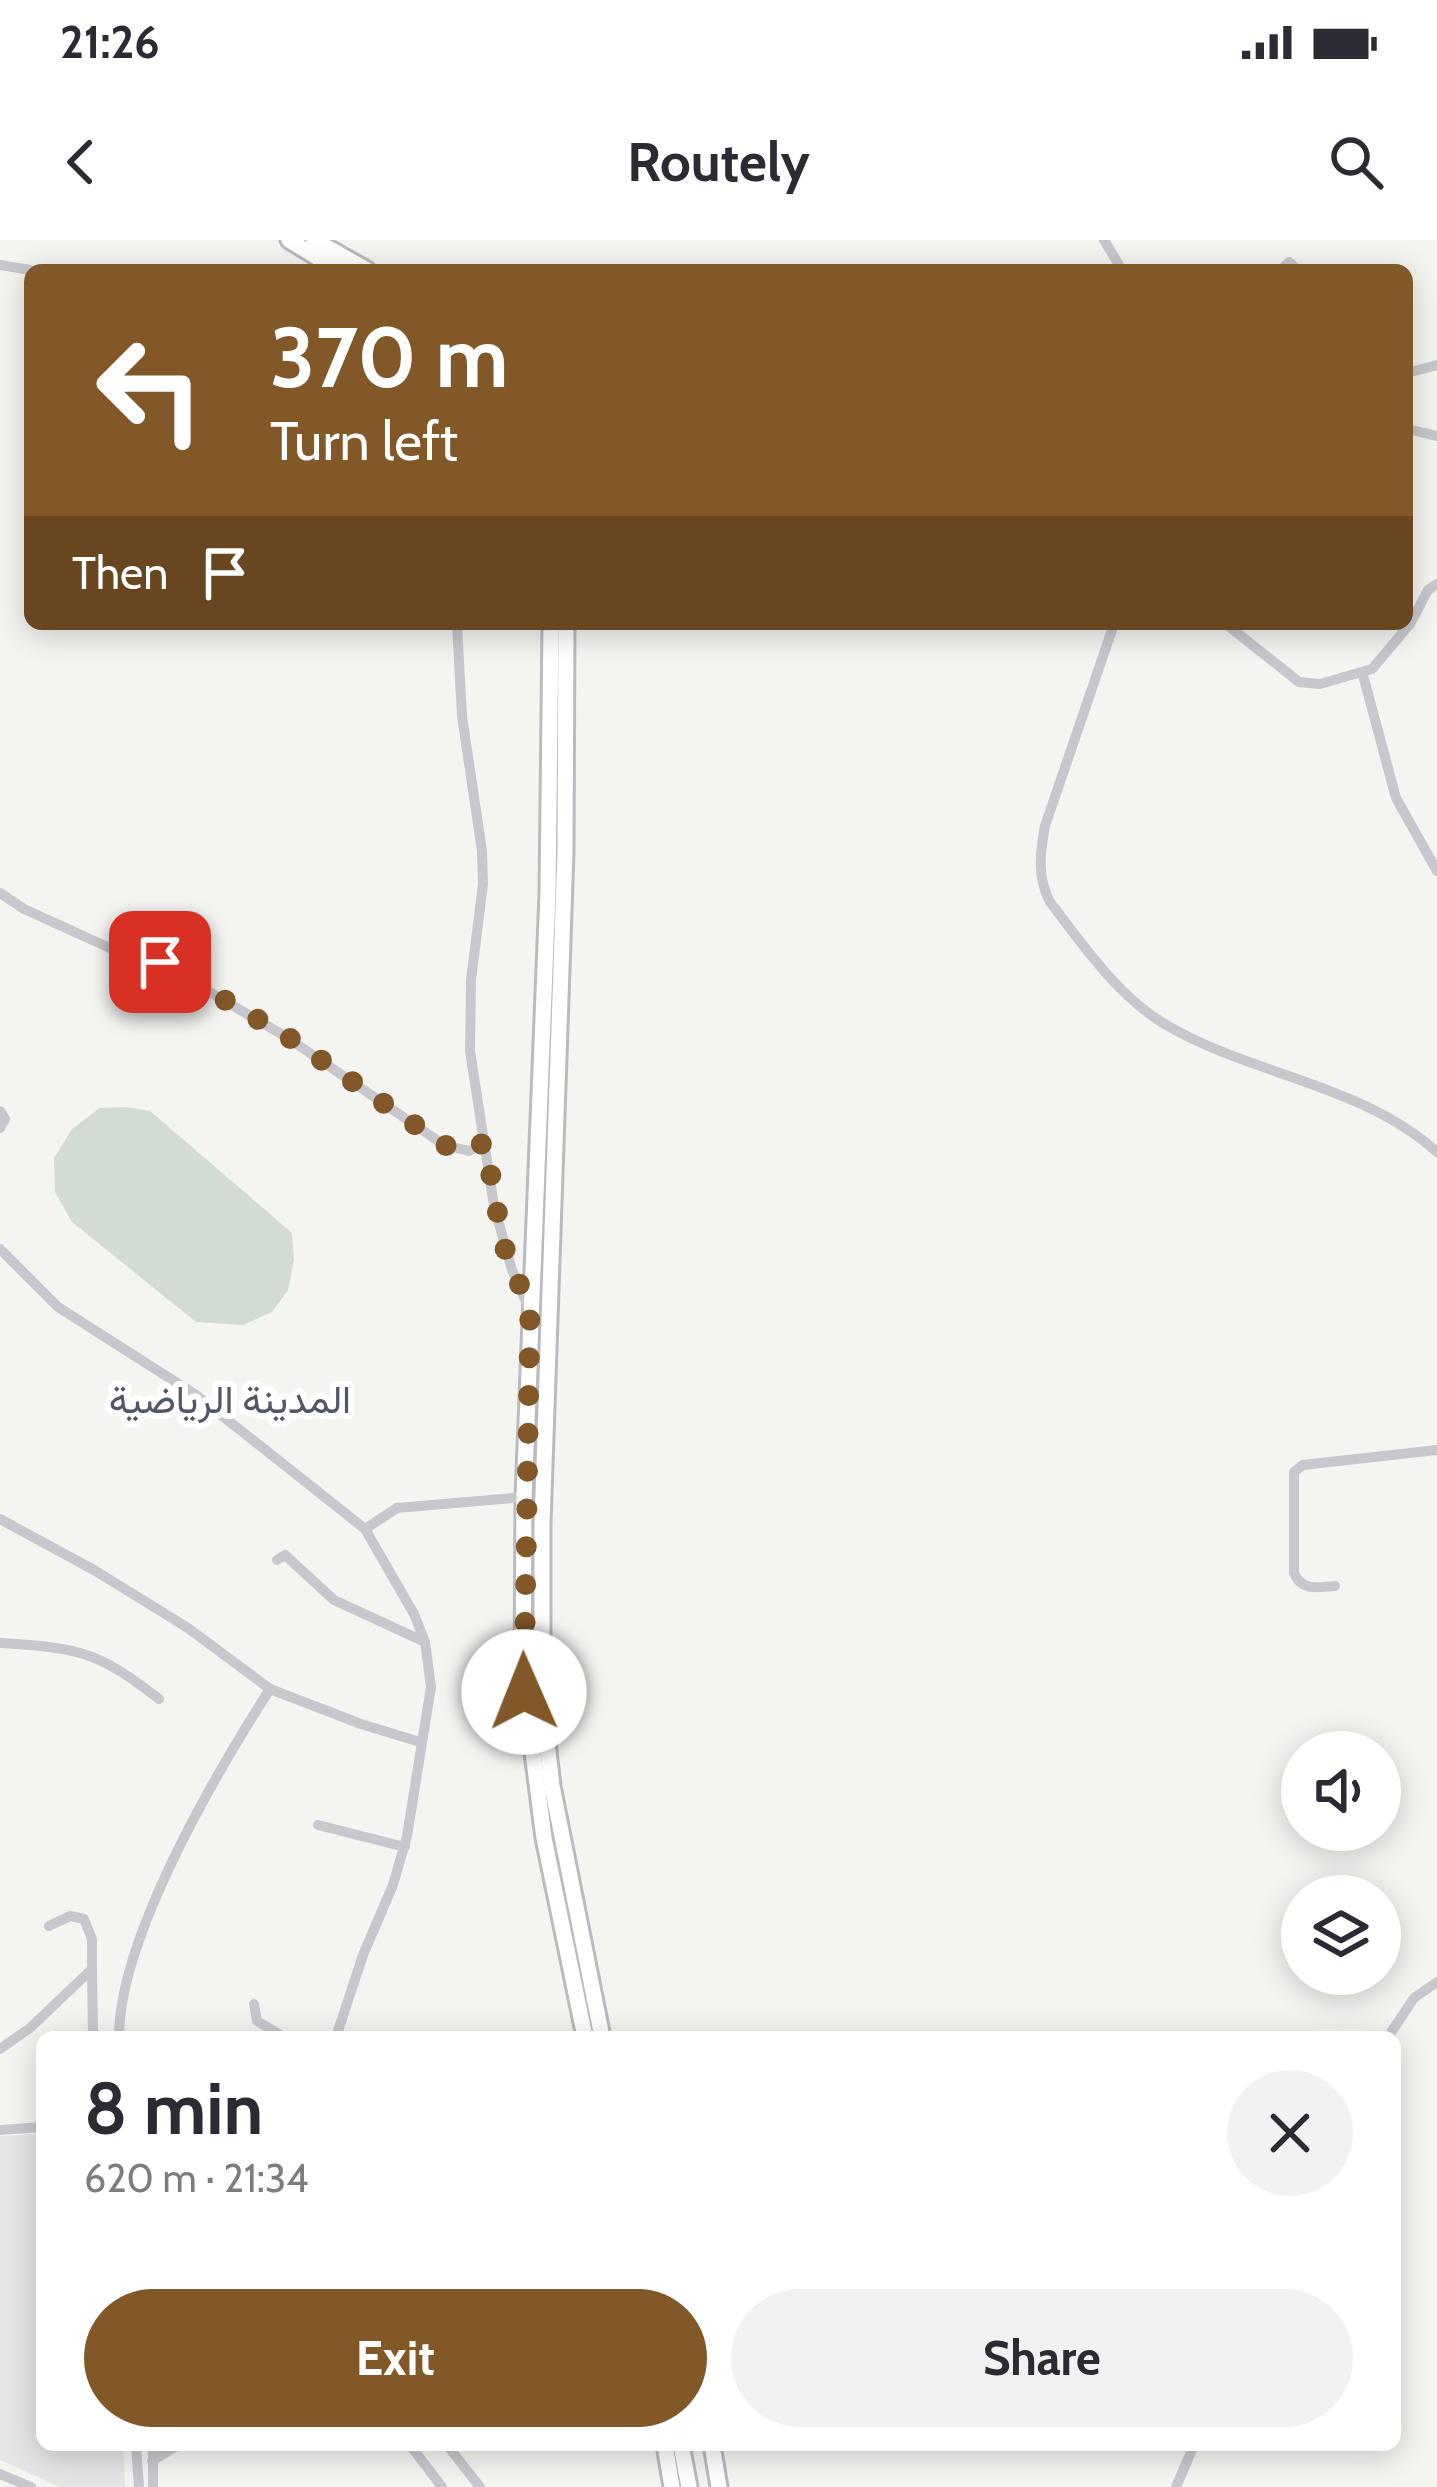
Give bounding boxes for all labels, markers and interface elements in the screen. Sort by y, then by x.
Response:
text: 21:26 [60,15,160,69]
icon: back [48,129,114,195]
text: Routely [627,129,810,195]
icon: search [1323,129,1389,195]
text: 370 m [270,306,509,408]
icon: left [72,312,228,468]
text: Turn left [270,408,458,474]
icon: arrive [192,540,258,606]
text: Then [72,546,168,600]
pin [109,911,211,1013]
icon: arrive [127,929,193,995]
district label: المدينة الرياضية [109,1375,351,1424]
position arrow [461,1629,587,1755]
map controls [1281,1731,1401,1995]
button: sound [1281,1731,1401,1851]
button: layers [1281,1875,1401,1995]
text: 8 min [84,2065,263,2152]
button: close [1227,2070,1353,2196]
text: 620 m · 21:34 [84,2154,309,2202]
button: Exit [84,2289,707,2427]
button: Share [731,2289,1353,2427]

